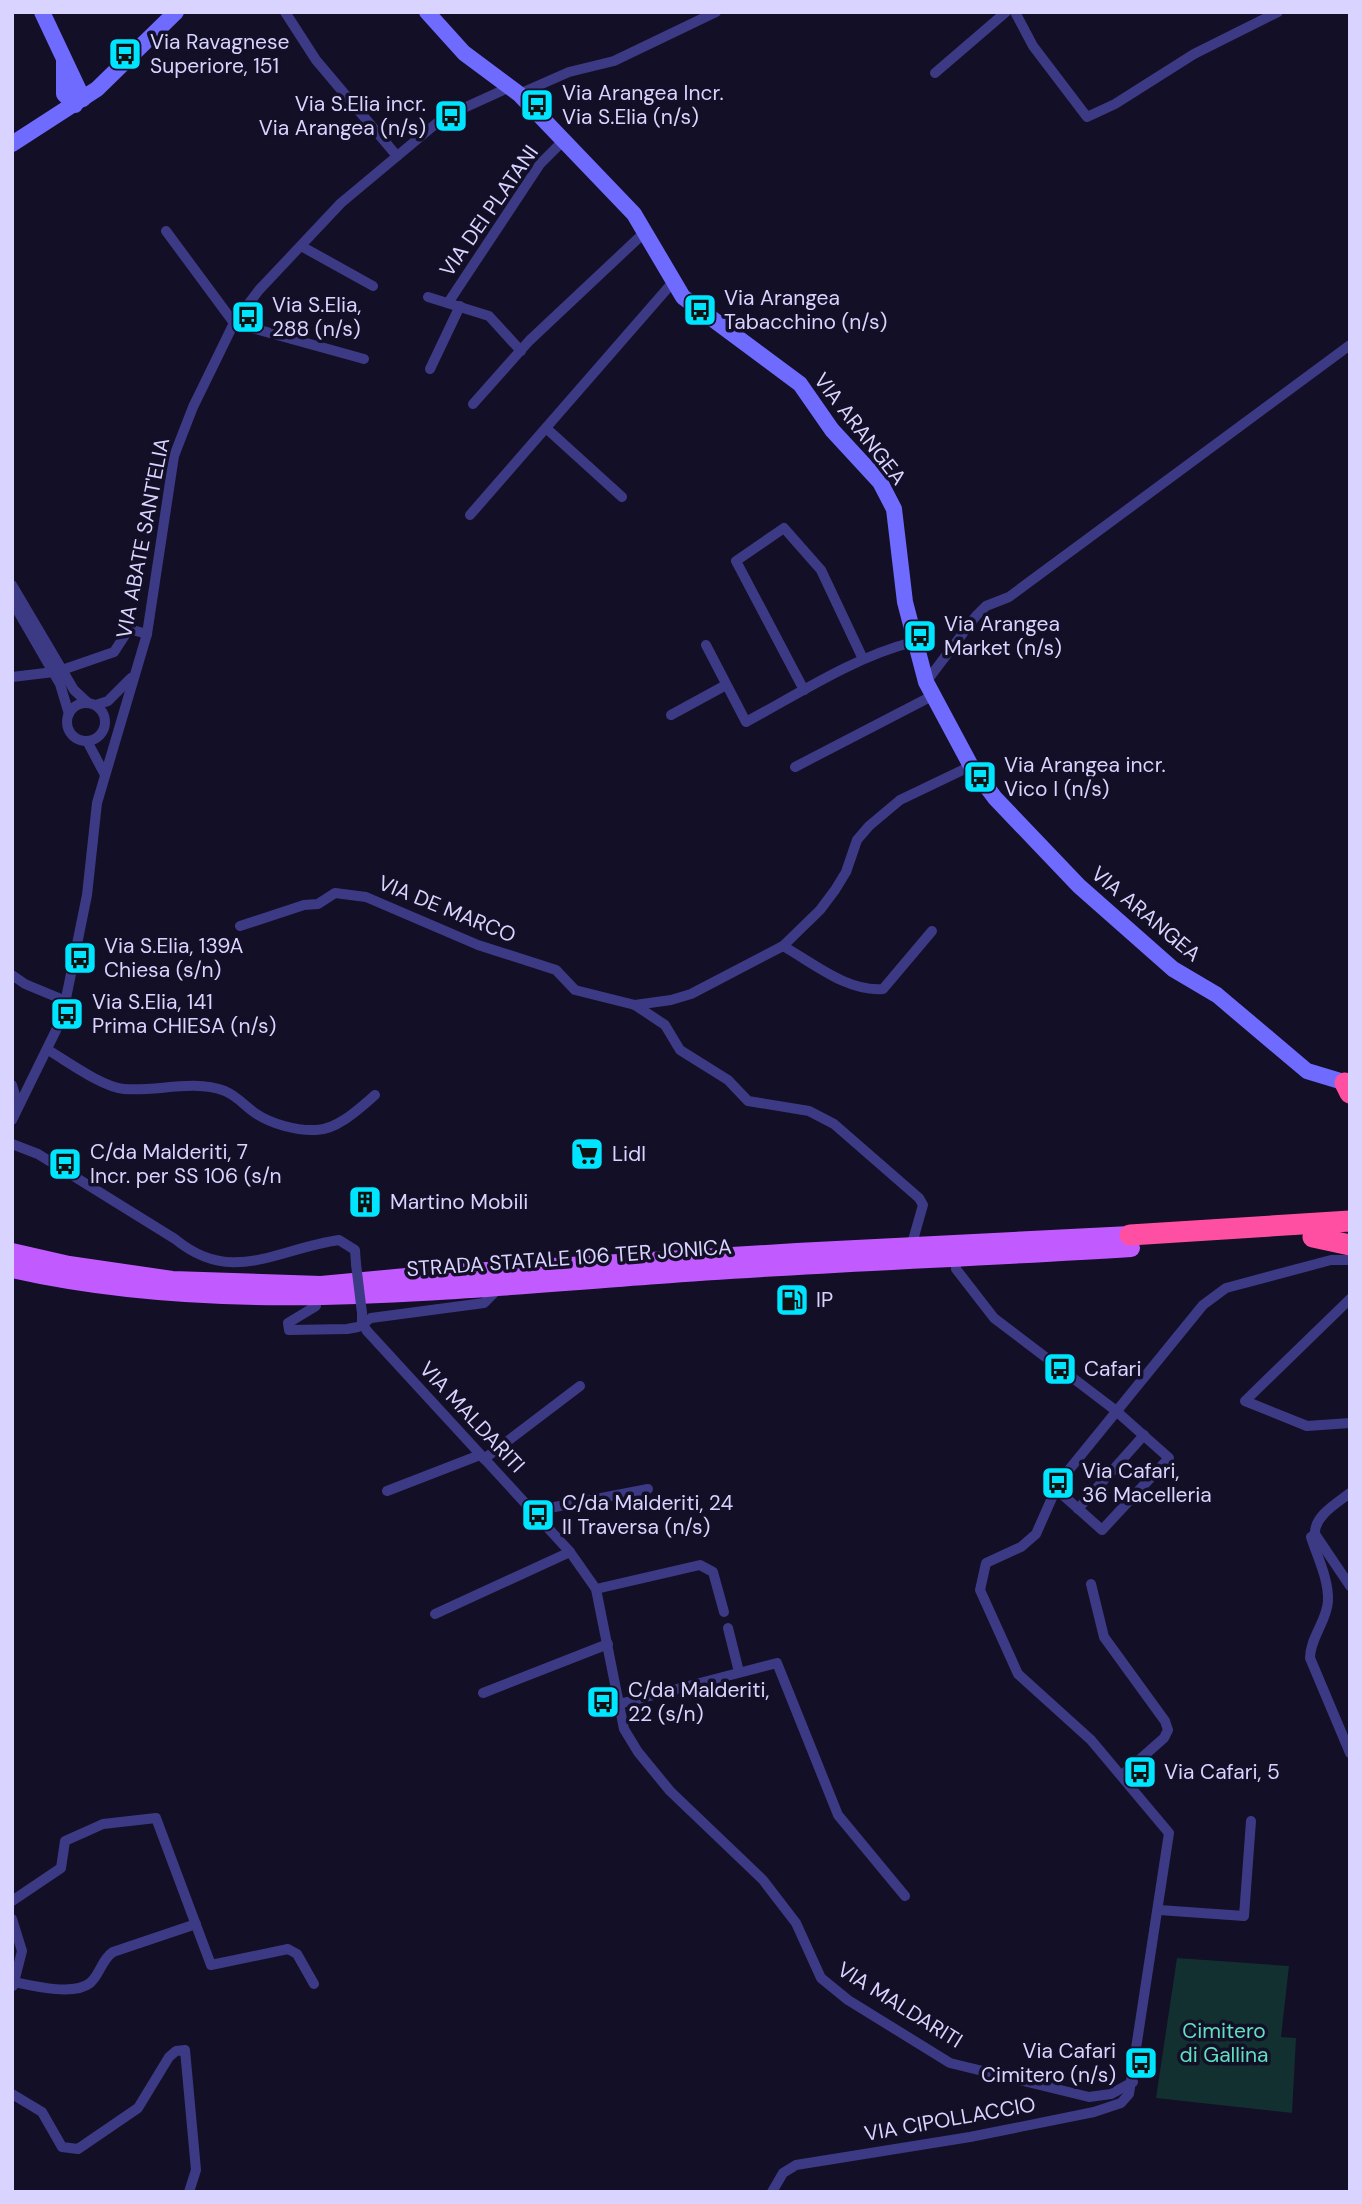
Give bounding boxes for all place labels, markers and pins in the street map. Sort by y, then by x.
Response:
place label: Via Ravagnese Superiore, 151 [150,28,290,80]
bus stop icon: Via Ravagnese Superiore, 151 [106,35,144,73]
place label: Via Arangea Incr. Via S.Elia (n/s) [562,79,724,131]
bus stop icon: Via Arangea Incr. Via S.Elia (n/s) [518,86,556,124]
place label: Via S.Elia incr. Via Arangea (n/s) [259,90,426,142]
bus stop icon: Via S.Elia incr. Via Arangea (n/s) [432,97,470,135]
place label: Via Arangea Tabacchino (n/s) [724,284,887,336]
place label: Via S.Elia, 288 (n/s) [272,291,361,343]
bus stop icon: Via Arangea Tabacchino (n/s) [681,291,719,329]
bus stop icon: Via S.Elia, 288 (n/s) [229,298,267,336]
place label: Via Arangea Market (n/s) [944,610,1062,662]
bus stop icon: Via Arangea Market (n/s) [901,617,939,655]
place label: Via Arangea incr. Vico I (n/s) [1004,751,1166,803]
bus stop icon: Via Arangea incr. Vico I (n/s) [961,758,999,796]
place label: Via S.Elia, 139A Chiesa (s/n) [104,932,243,984]
bus stop icon: Via S.Elia, 139A Chiesa (s/n) [61,939,99,977]
place label: Via S.Elia, 141 Prima CHIESA (n/s) [92,988,276,1040]
bus stop icon: Via S.Elia, 141 Prima CHIESA (n/s) [48,995,86,1033]
supermarket icon: Lidl [568,1135,606,1173]
place label: C/da Malderiti, 7 Incr. per SS 106 (s/n [90,1138,282,1190]
place label: Lidl [612,1140,646,1168]
bus stop icon: C/da Malderiti, 7 Incr. per SS 106 (s/n [46,1145,84,1183]
building icon: Martino Mobili [346,1183,384,1221]
place label: Martino Mobili [390,1188,528,1216]
fuel station icon: IP [773,1281,811,1319]
place label: IP [816,1286,833,1314]
bus stop icon: Cafari [1041,1350,1079,1388]
place label: Cafari [1084,1355,1141,1383]
place label: Via Cafari, 36 Macelleria [1082,1457,1212,1509]
bus stop icon: Via Cafari, 36 Macelleria [1039,1464,1077,1502]
place label: C/da Malderiti, 24 II Traversa (n/s) [562,1489,734,1541]
bus stop icon: C/da Malderiti, 24 II Traversa (n/s) [519,1496,557,1534]
place label: C/da Malderiti, 22 (s/n) [628,1676,769,1728]
bus stop icon: C/da Malderiti, 22 (s/n) [584,1683,622,1721]
bus stop icon: Via Cafari, 5 [1121,1753,1159,1791]
place label: Via Cafari, 5 [1164,1758,1280,1786]
place label: Via Cafari Cimitero (n/s) [981,2037,1116,2089]
bus stop icon: Via Cafari Cimitero (n/s) [1122,2044,1160,2082]

